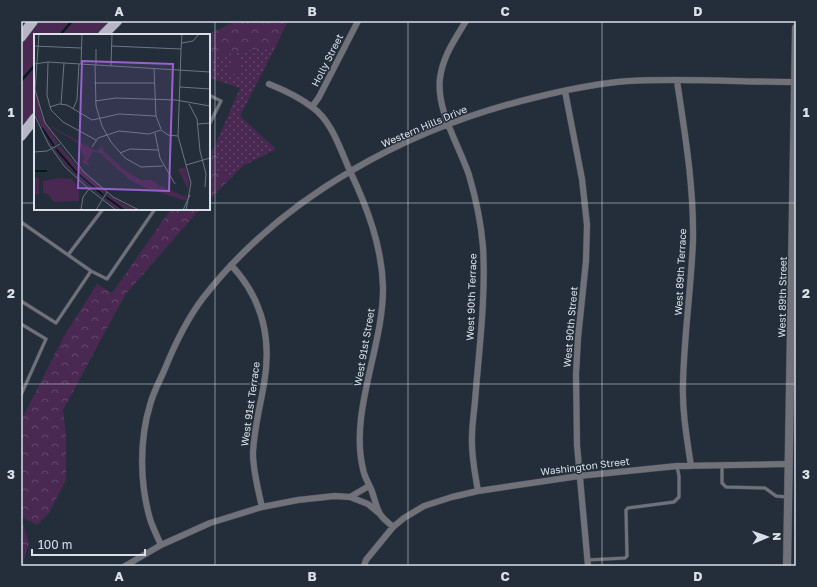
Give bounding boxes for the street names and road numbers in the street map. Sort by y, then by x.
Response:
street label: Holly Street [309,32,345,88]
street label: Western Hills Drive [379,102,469,149]
street label: West 89th Terrace [672,228,688,316]
street label: West 90th Terrace [463,253,479,341]
street label: West 89th Street [775,256,789,338]
street label: West 90th Street [560,286,580,368]
street label: West 91st Street [351,307,377,387]
street label: West 91st Terrace [238,361,262,447]
street label: Washington Street [540,455,630,477]

